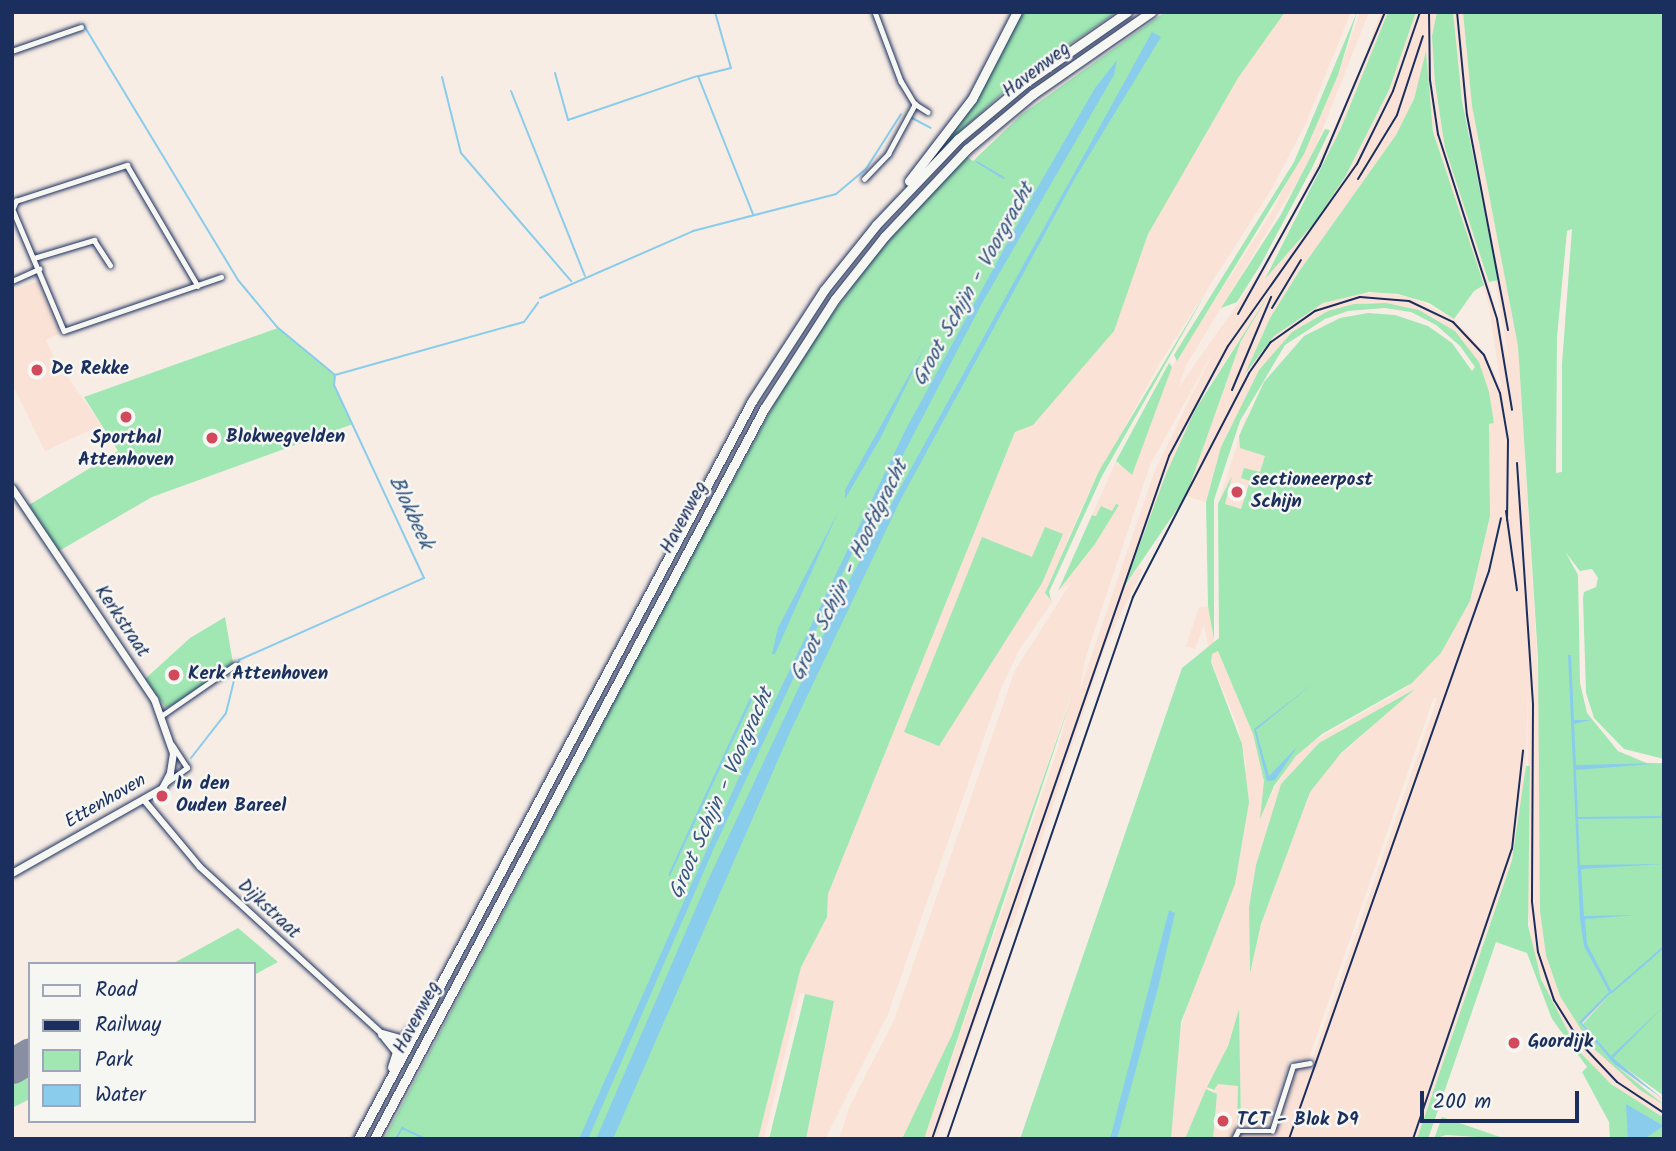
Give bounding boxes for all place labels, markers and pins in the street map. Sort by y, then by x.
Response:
place label: De Rekke [51,359,129,381]
marker: De Rekke [29,362,45,378]
marker: Sporthal Attenhoven [118,409,134,425]
place label: Blokwegvelden [226,427,345,449]
place label: Sporthal Attenhoven [78,428,174,472]
marker: Blokwegvelden [204,430,220,446]
place label: sectioneerpost Schijn [1251,470,1373,514]
marker: sectioneerpost Schijn [1229,484,1245,500]
place label: Kerk Attenhoven [188,664,328,686]
marker: Kerk Attenhoven [166,667,182,683]
place label: In den Ouden Bareel [176,774,286,818]
marker: In den Ouden Bareel [154,788,170,804]
place label: Goordijk [1528,1032,1593,1054]
marker: Goordijk [1506,1035,1522,1051]
place label: TCT - Blok D9 [1237,1110,1359,1132]
marker: TCT - Blok D9 [1215,1113,1231,1129]

